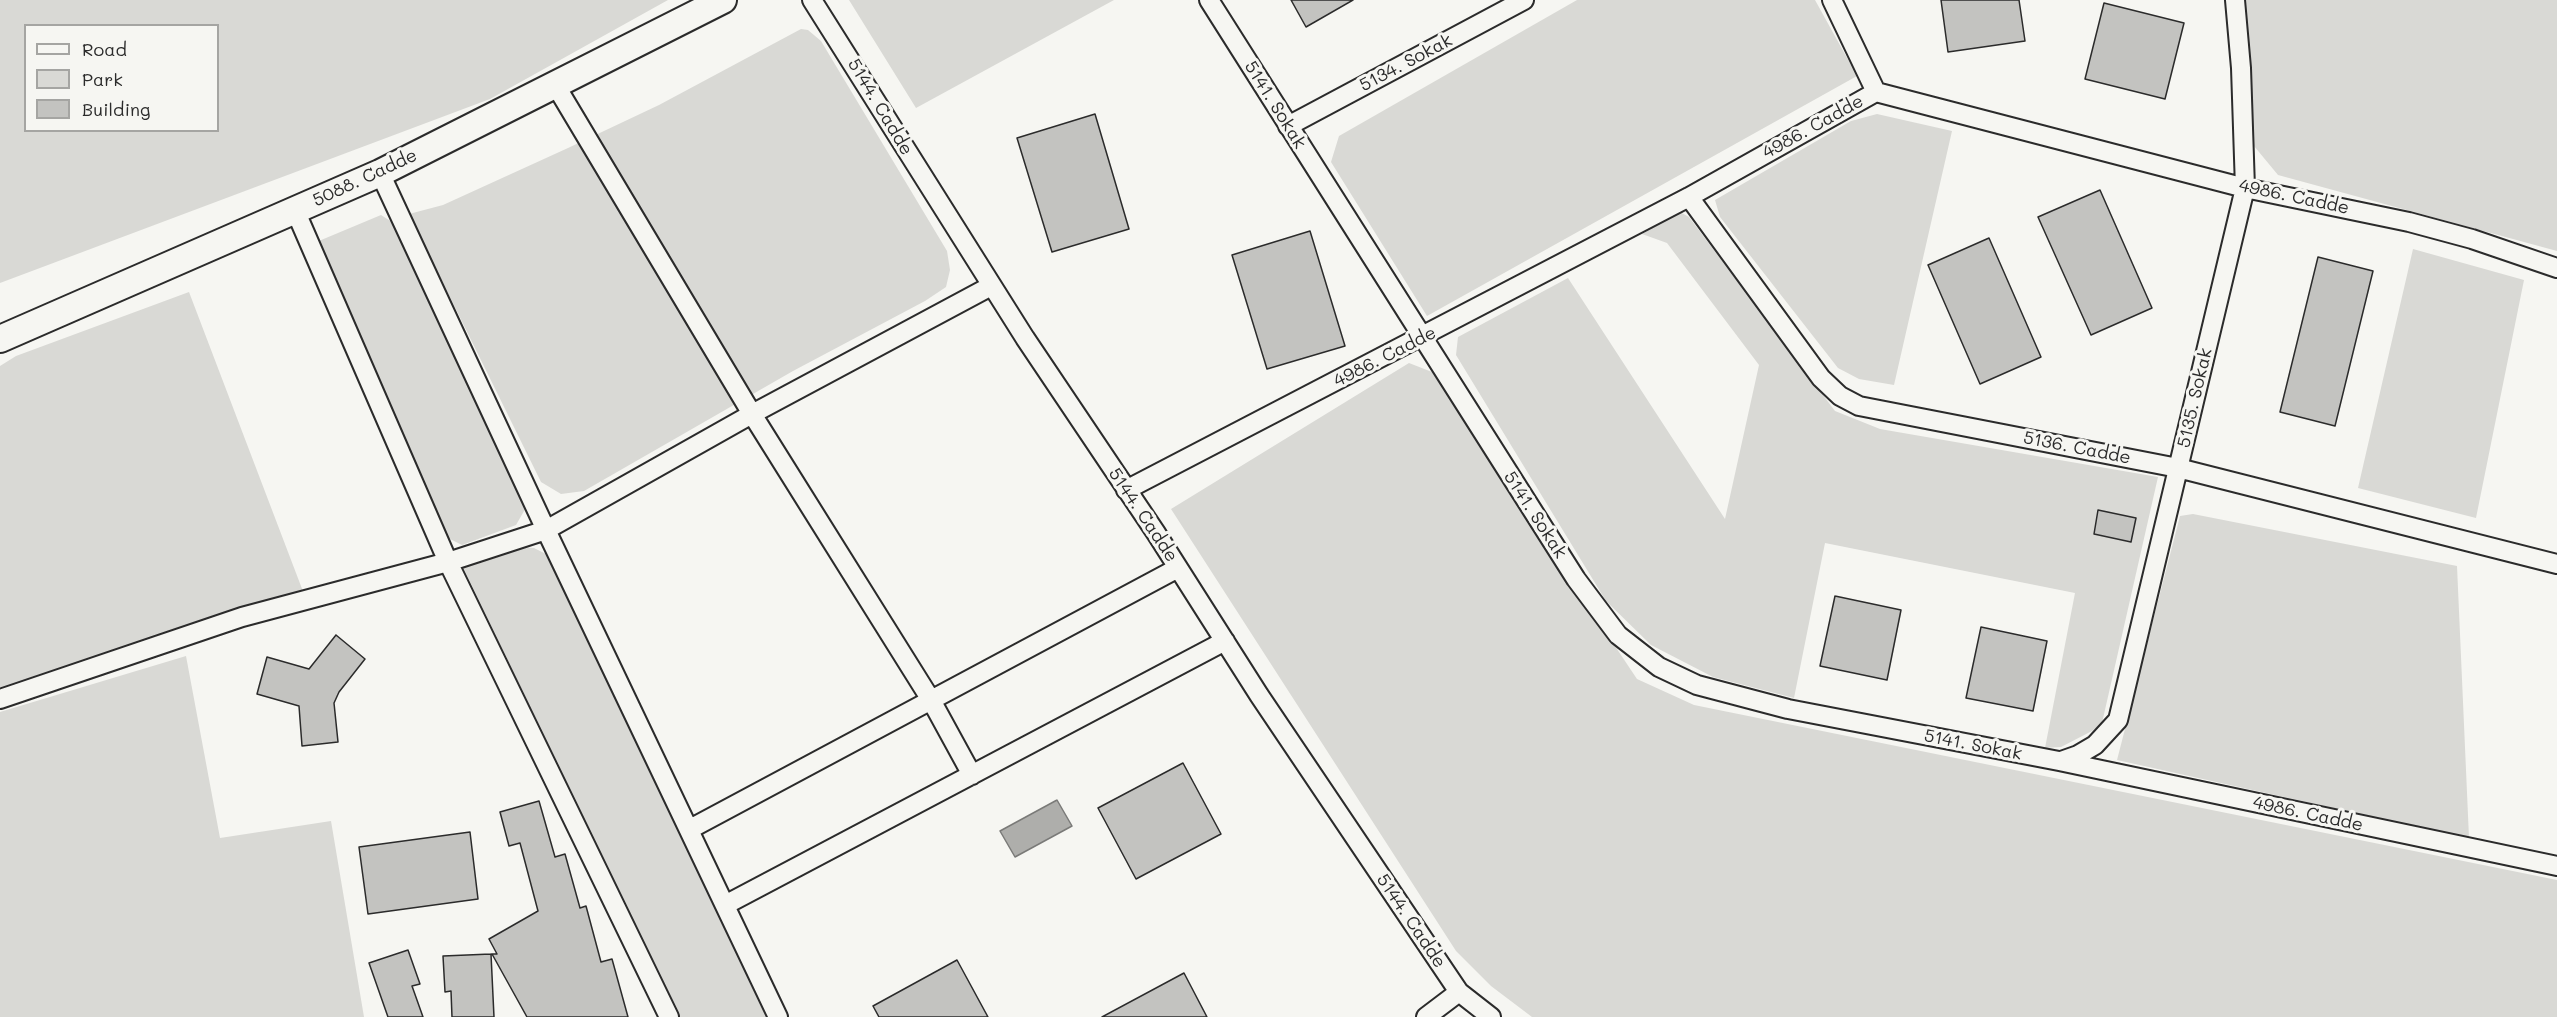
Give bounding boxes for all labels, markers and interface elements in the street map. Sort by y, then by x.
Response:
legend [24,24,219,132]
street label: 5134. Sokak [1356,30,1456,96]
text: Road [82,37,127,61]
street label: 5144. Cadde [843,55,917,159]
street label: 5141. Sokak [1240,57,1310,153]
text: Park [82,67,123,91]
street label: 4986. Cadde [1759,90,1867,164]
text: Building [82,97,150,121]
street label: 5088. Cadde [309,144,421,212]
street label: 4986. Cadde [2237,175,2351,219]
street label: 4986. Cadde [1330,322,1440,392]
street label: 5135. Sokak [2173,346,2217,450]
street label: 5136. Cadde [2021,427,2133,469]
street label: 5144. Cadde [1104,464,1182,566]
street label: 5141. Sokak [1499,467,1571,563]
street label: 5141. Sokak [1922,725,2024,765]
street label: 4986. Cadde [2251,792,2365,836]
street label: 5144. Cadde [1372,870,1450,972]

